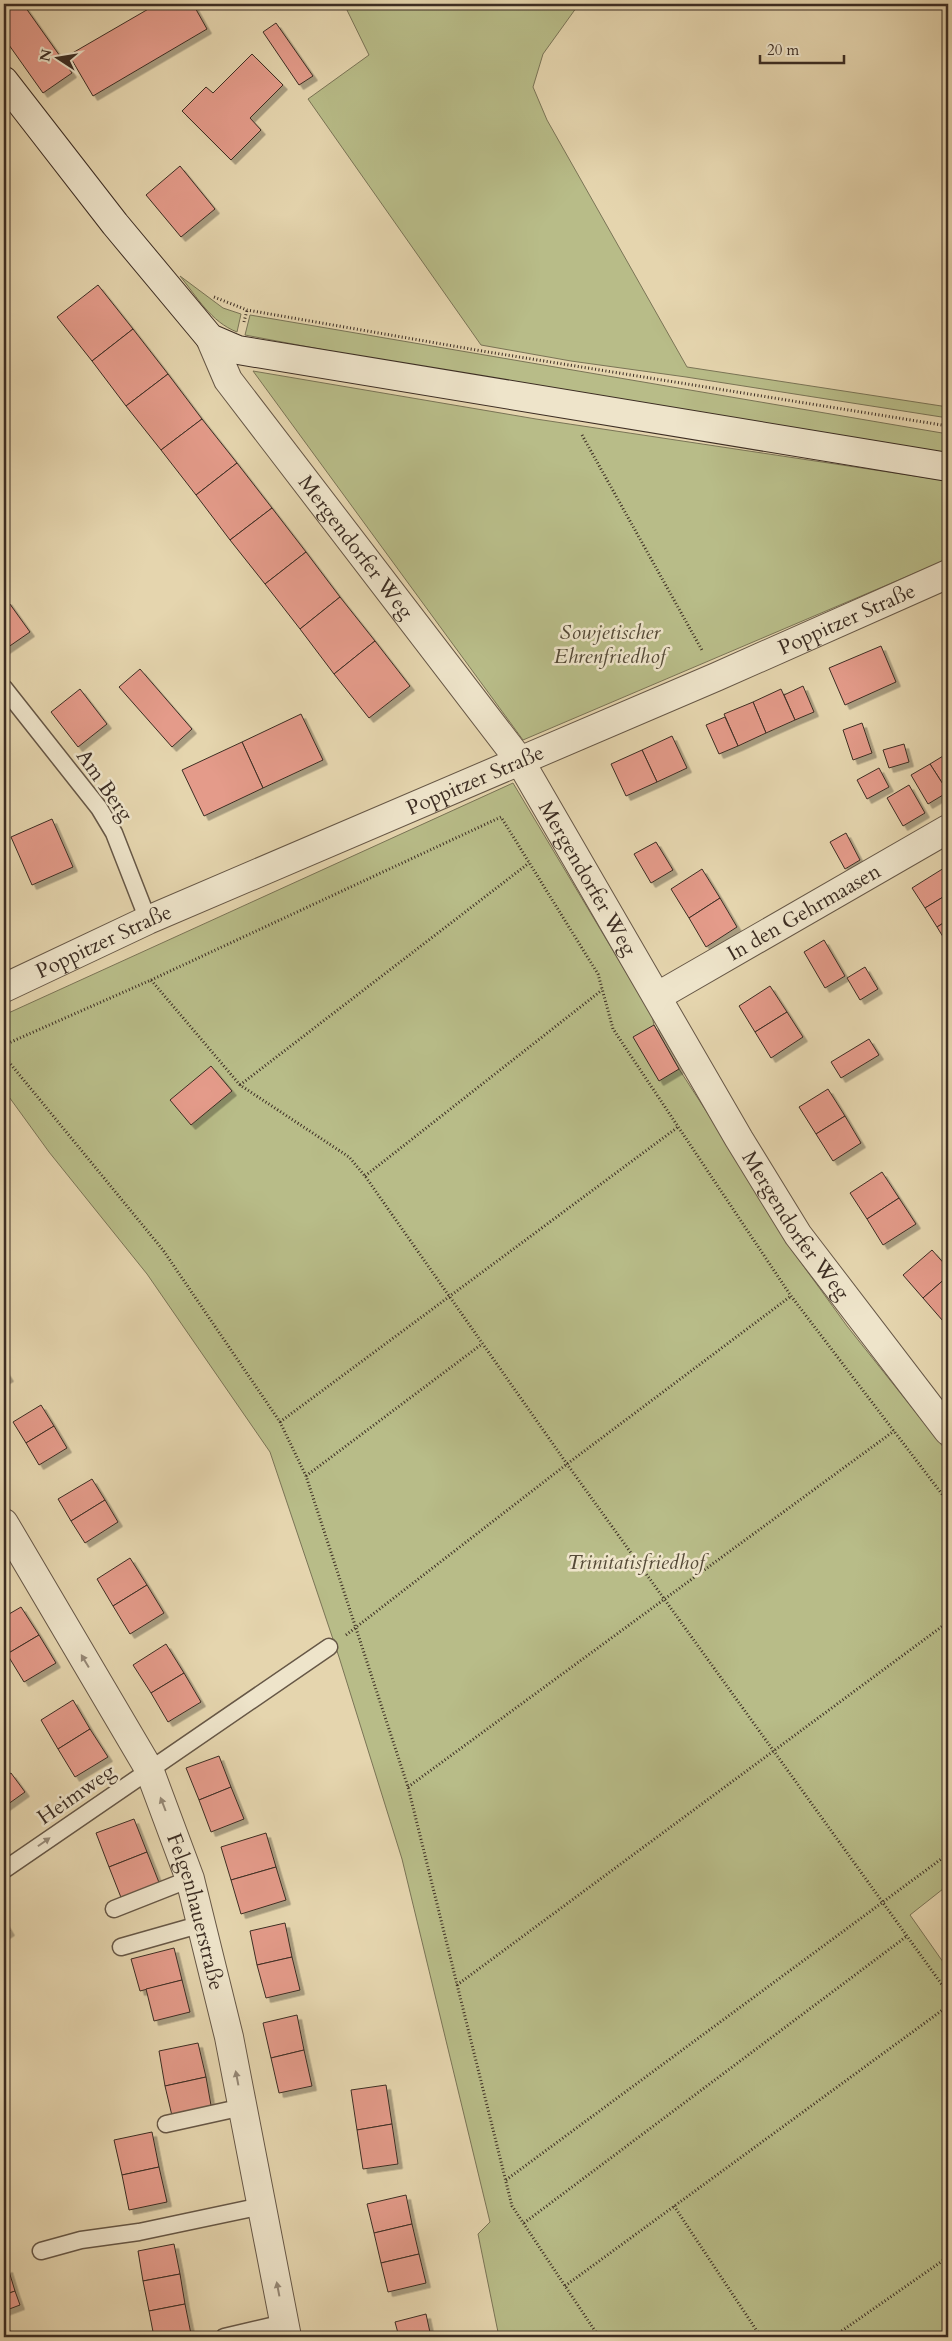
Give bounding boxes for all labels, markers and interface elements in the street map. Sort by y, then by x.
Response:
north arrow [32,32,82,82]
scale bar [760,32,843,64]
text: 20 m [767,40,799,60]
text: N [35,47,56,63]
street label: Mergendorfer Weg [291,469,420,625]
street label: Poppitzer Straße [774,576,920,663]
park label: Sowjetischer Ehrenfriedhof [554,618,671,671]
street label: Poppitzer Straße [402,738,549,823]
street label: Am Berg [69,744,140,827]
street label: Mergendorfer Weg [531,796,644,961]
street label: In den Gehrmaasen [722,857,886,968]
street label: Poppitzer Straße [31,898,176,986]
street label: Mergendorfer Weg [735,1146,857,1306]
park label: Trinitatisfriedhof [567,1548,710,1577]
one-way arrow [80,1655,89,1668]
street label: Heimweg [32,1757,121,1832]
one-way arrow [158,1797,166,1811]
street label: Felgenhauerstraße [159,1829,231,1993]
one-way arrow [37,1837,51,1847]
one-way arrow [233,2070,241,2086]
one-way arrow [273,2281,281,2297]

